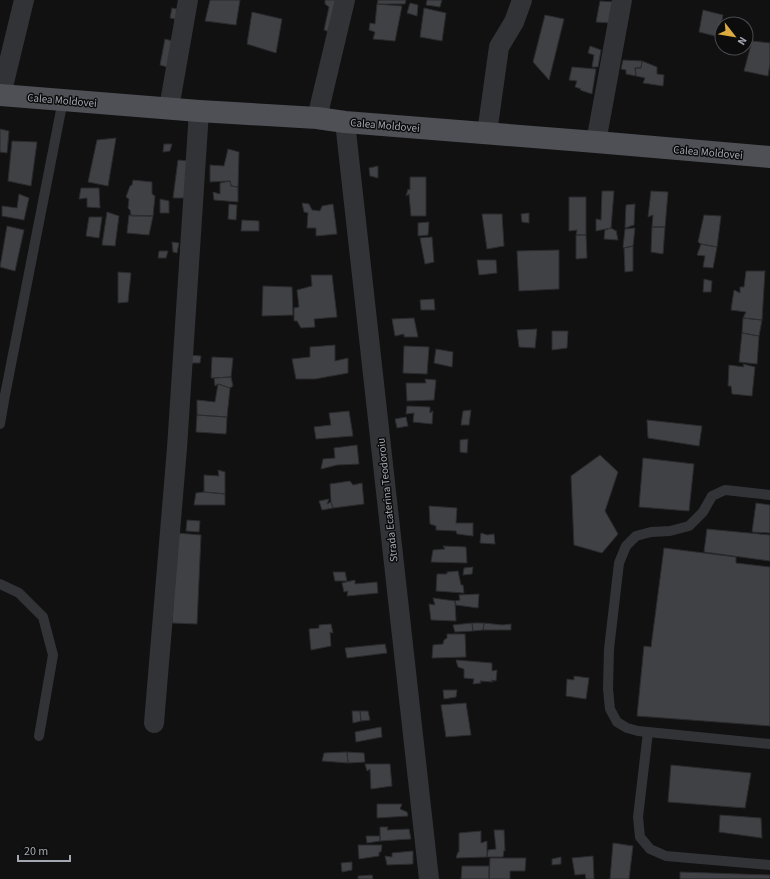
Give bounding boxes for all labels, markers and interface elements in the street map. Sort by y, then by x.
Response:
north arrow [714,16,754,56]
text: N [734,34,750,48]
street label: Calea Moldovei [27,90,97,111]
street label: Calea Moldovei [350,115,420,136]
street label: Calea Moldovei [673,142,743,163]
street label: Strada Ecaterina Teodoroiu [374,437,401,563]
scale bar [18,837,70,863]
text: 20 m [24,843,48,860]

